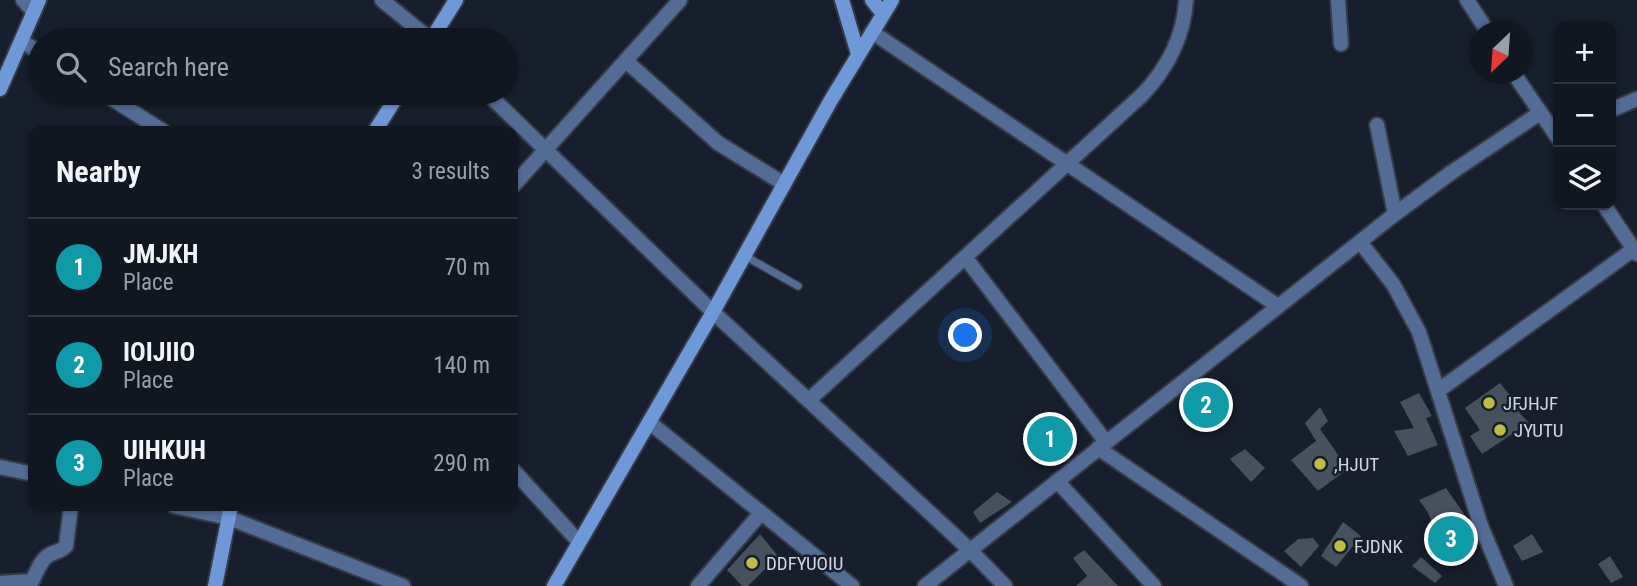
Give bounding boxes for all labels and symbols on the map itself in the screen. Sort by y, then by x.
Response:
north arrow [1469,21,1532,84]
your location [948,318,982,352]
pin: 2 [1183,379,1229,431]
place label: JFJHJF [1503,392,1558,415]
marker: JFJHJF [1481,395,1497,411]
pin: 1 [1027,413,1073,465]
place label: JYUTU [1514,419,1564,442]
marker: JYUTU [1492,422,1508,438]
place label: ,HJUT [1334,453,1379,476]
marker: ,HJUT [1312,456,1328,472]
pin: 3 [1428,513,1474,565]
place label: FJDNK [1354,535,1403,558]
marker: FJDNK [1332,538,1348,554]
place label: DDFYUOIU [766,552,843,575]
marker: DDFYUOIU [744,555,760,571]

